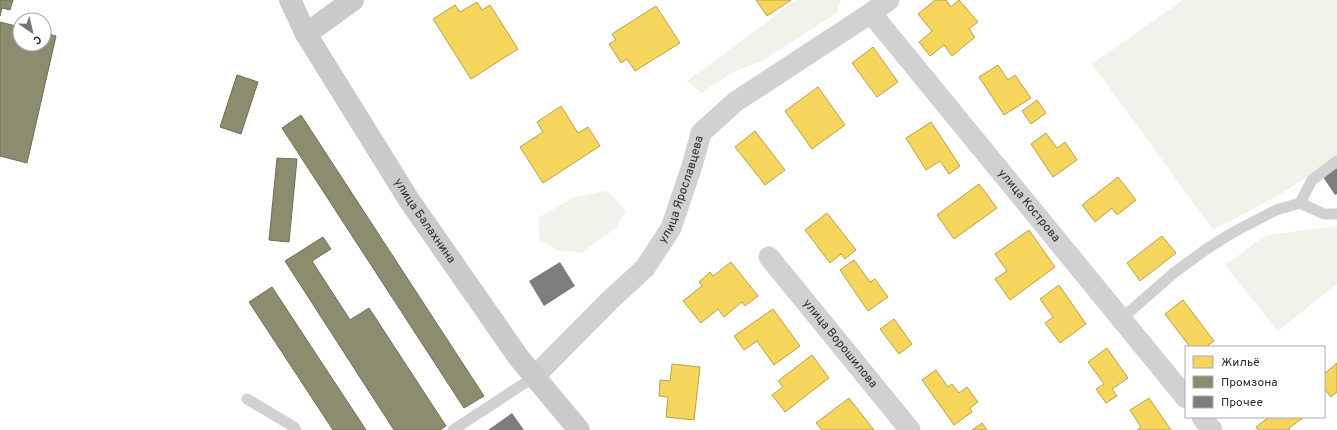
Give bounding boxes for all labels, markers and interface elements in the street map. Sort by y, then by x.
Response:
north arrow [12,12,52,52]
text: С [30,32,44,47]
street label: улица Ярославцева [655,134,708,247]
street label: улица Кострова [994,166,1063,246]
street label: улица Балахнина [390,176,459,267]
street label: улица Ворошилова [799,296,881,392]
legend [1185,346,1325,418]
text: Жильё [1221,355,1260,371]
text: Промзона [1221,375,1278,391]
text: Прочее [1221,395,1263,411]

